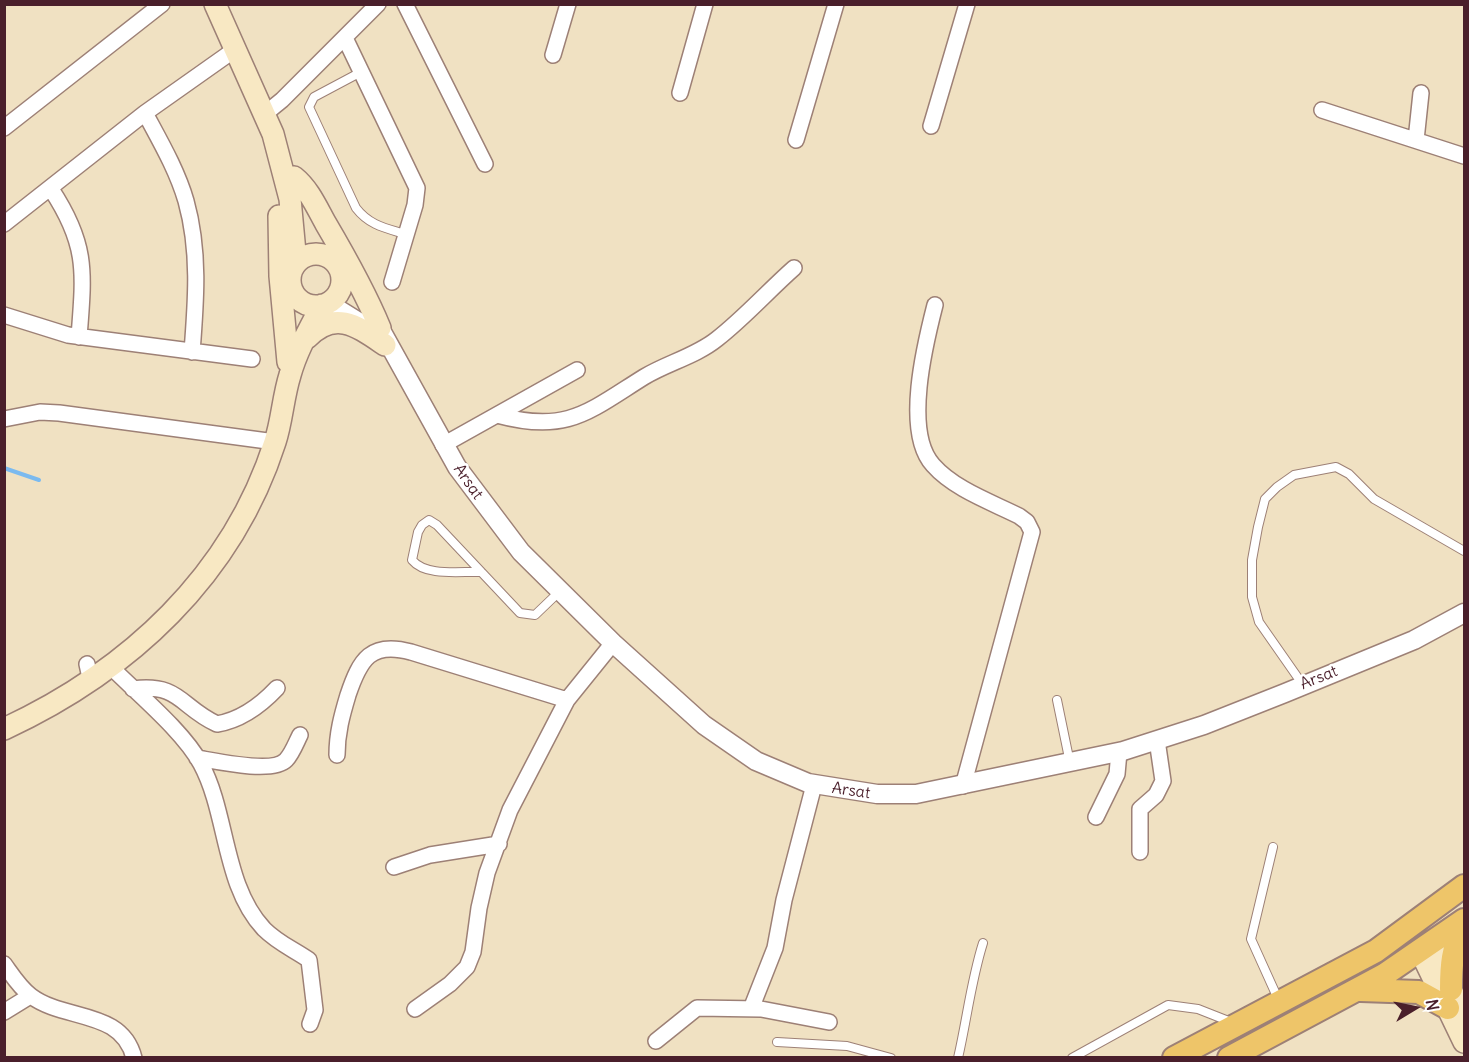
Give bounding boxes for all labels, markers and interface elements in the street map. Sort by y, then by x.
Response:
street label: Arsat [449,461,487,503]
street label: Arsat [1298,662,1340,694]
street label: Arsat [831,779,871,803]
north arrow [1385,978,1445,1038]
text: N [1422,998,1444,1012]

